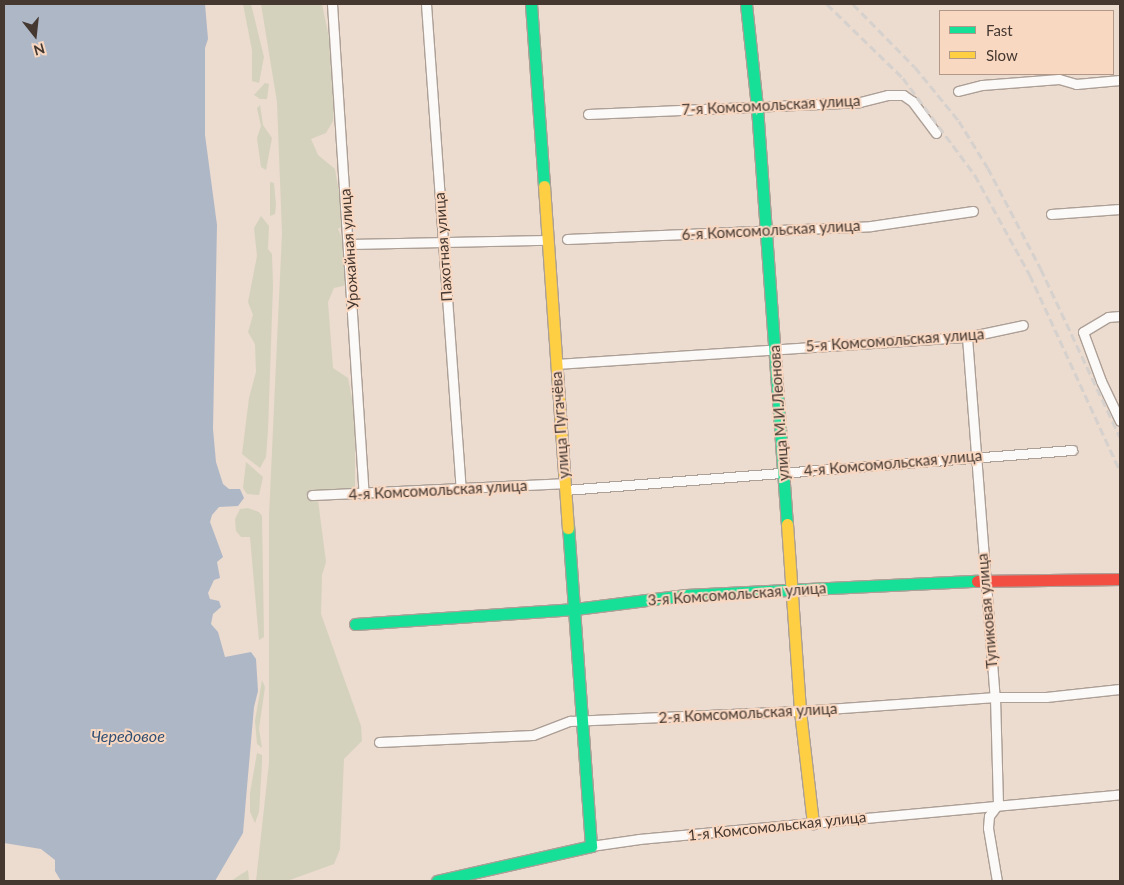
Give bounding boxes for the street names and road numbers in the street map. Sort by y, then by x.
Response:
street label: 7-я Комсомольская улица [681,91,861,119]
street label: Урожайная улица [336,188,362,310]
street label: Пахотная улица [430,192,456,302]
street label: 6-я Комсомольская улица [681,216,861,244]
street label: 5-я Комсомольская улица [805,325,985,355]
street label: улица М.И.Леонова [765,344,793,482]
street label: улица Пугачёва [547,371,573,479]
street label: 4-я Комсомольская улица [803,446,983,480]
street label: 4-я Комсомольская улица [348,476,528,504]
street label: Тупиковая улица [973,553,1001,669]
street label: 3-я Комсомольская улица [647,579,827,609]
street label: 2-я Комсомольская улица [658,699,838,727]
street label: 1-я Комсомольская улица [687,808,867,844]

